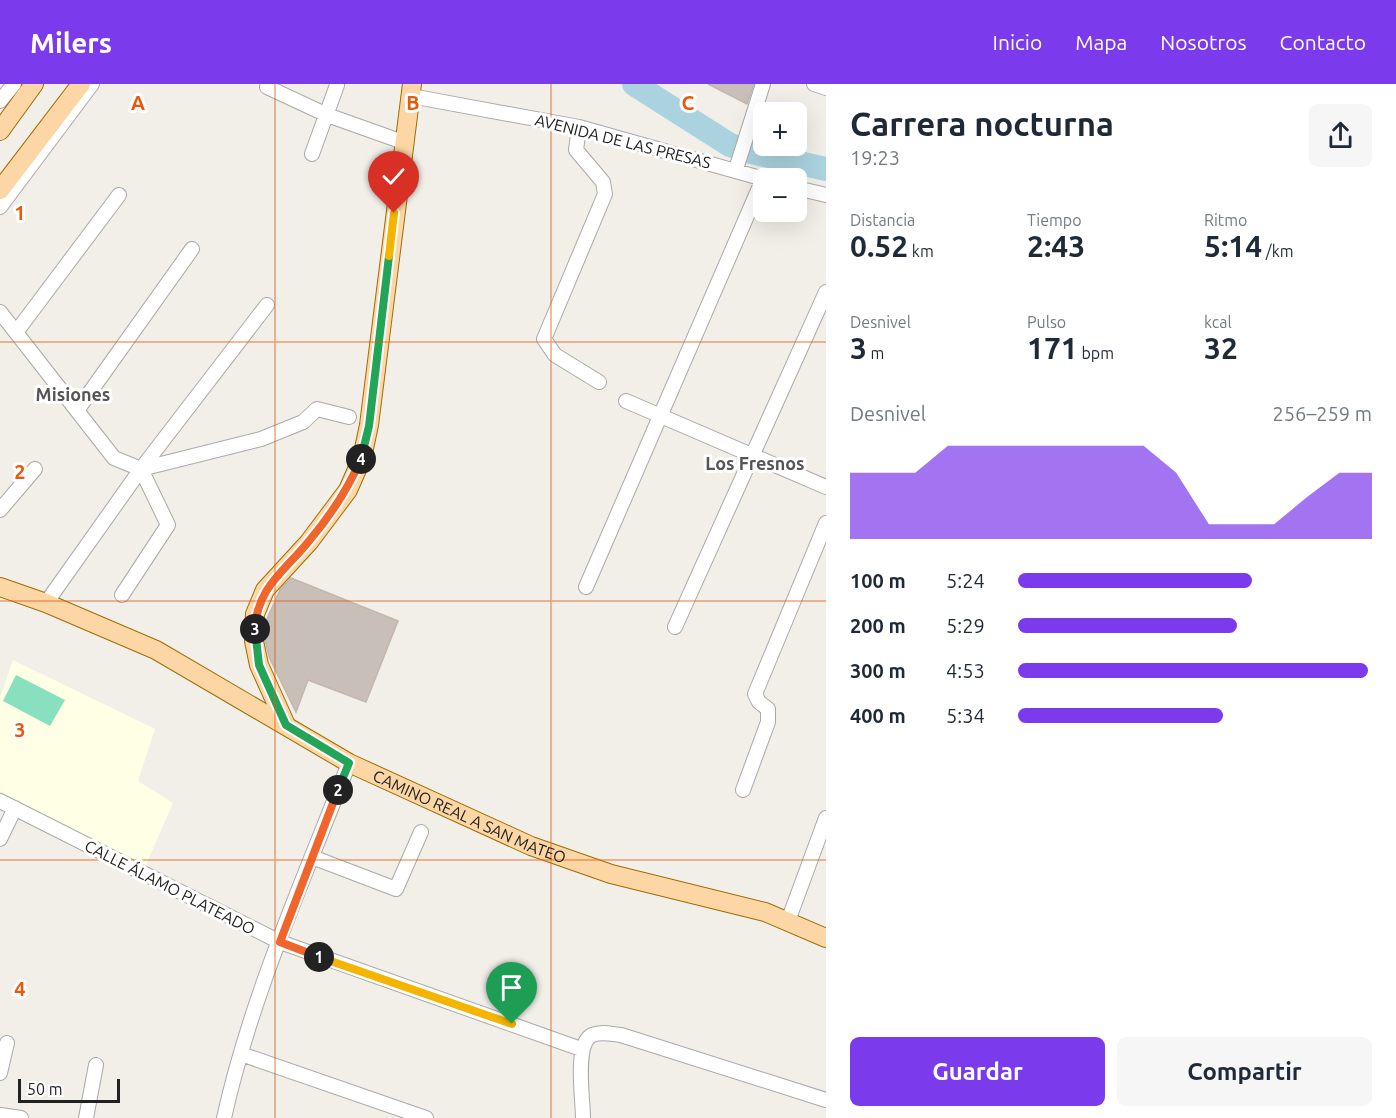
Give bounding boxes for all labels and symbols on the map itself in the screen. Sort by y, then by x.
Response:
text: A [131,91,145,114]
text: B [406,91,420,114]
text: C [682,91,695,114]
street label: AVENIDA DE LAS PRESAS [533,110,713,172]
pin [368,151,419,213]
text: 1 [14,201,26,224]
district label: Misiones [36,384,110,404]
pin: 4 [346,444,376,474]
district label: Los Fresnos [705,453,805,473]
text: 2 [14,460,26,483]
pin: 3 [240,614,270,644]
text: 3 [14,718,26,741]
street label: CAMINO REAL A SAN MATEO [370,766,568,867]
pin: 2 [323,775,353,805]
street label: CALLE ÁLAMO PLATEADO [82,834,259,938]
pin: 1 [304,942,334,972]
pin [486,962,537,1024]
text: 4 [14,977,26,1000]
scale bar [18,1076,120,1104]

